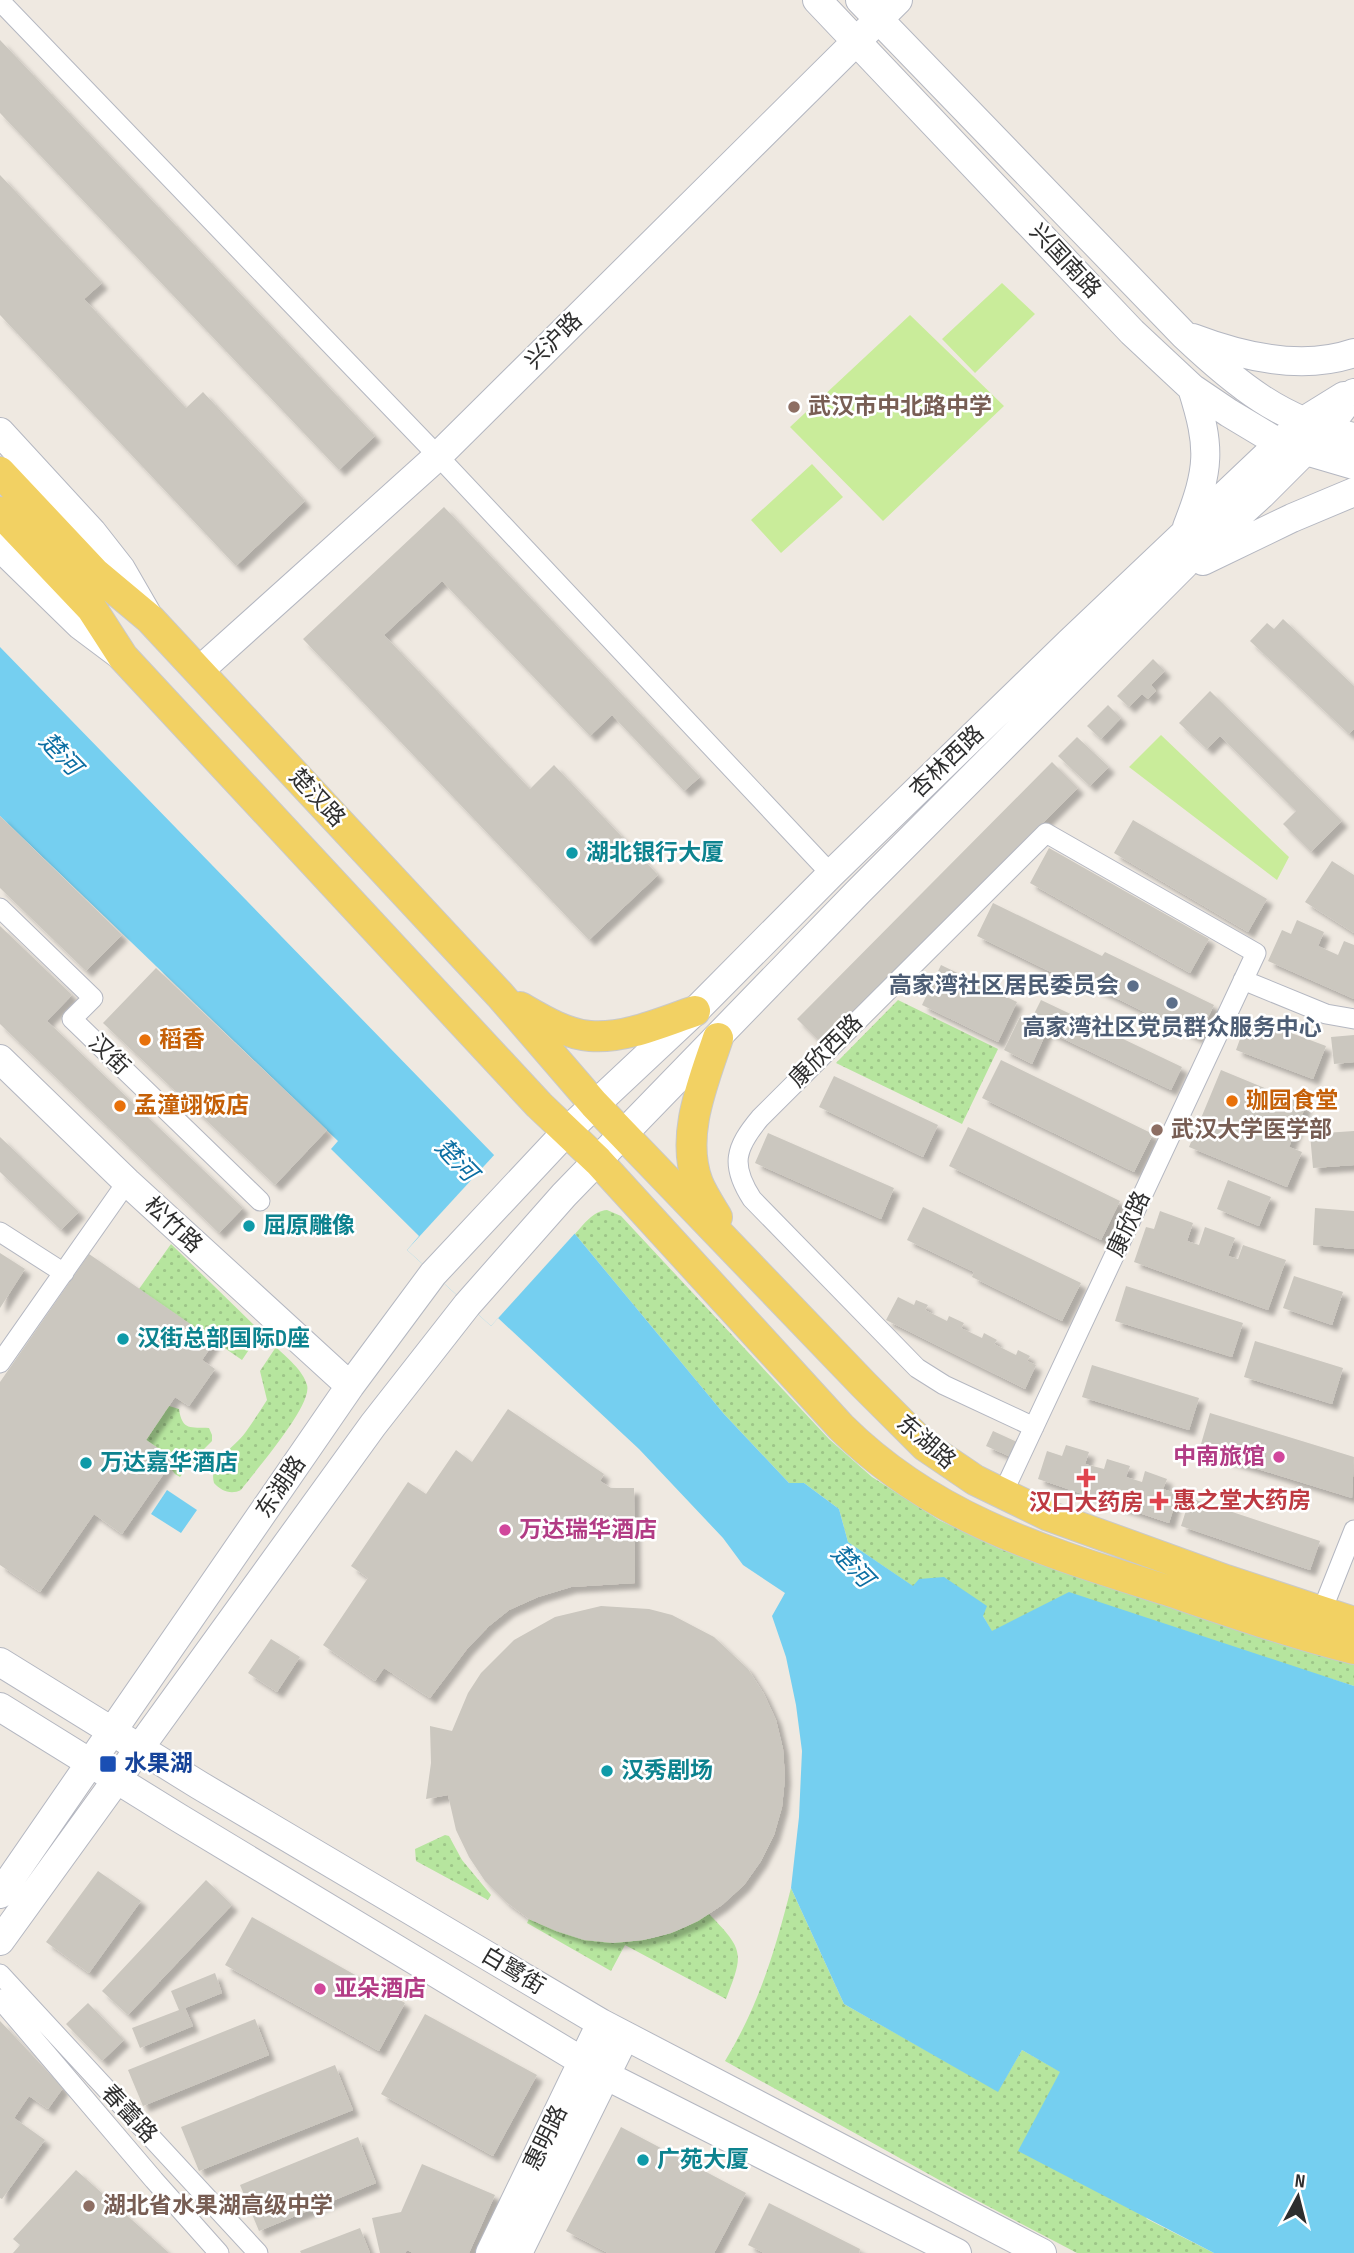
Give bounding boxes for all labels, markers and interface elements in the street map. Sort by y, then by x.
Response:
street label: 兴国南路 [1023,218,1107,304]
street label: 兴沪路 [520,307,588,375]
place label: 武汉市中北路中学 [808,393,992,421]
marker: 武汉市中北路中学 [786,399,802,415]
street label: 杏林西路 [904,720,990,804]
water label: 楚河 [33,727,90,784]
street label: 楚汉路 [283,763,351,833]
place label: 湖北银行大厦 [586,839,724,867]
marker: 湖北银行大厦 [564,845,580,861]
place label: 高家湾社区居民委员会 [889,972,1119,1000]
marker: 高家湾社区居民委员会 [1125,978,1141,994]
marker: 高家湾社区党员群众服务中心 [1164,995,1180,1011]
street label: 康欣西路 [784,1009,868,1093]
place label: 高家湾社区党员群众服务中心 [1023,1014,1322,1042]
place label: 稻香 [159,1026,205,1054]
street label: 汉街 [83,1029,135,1081]
marker: 稻香 [137,1032,153,1048]
place label: 珈园食堂 [1246,1087,1338,1115]
place label: 孟潼翊饭店 [134,1092,249,1120]
marker: 珈园食堂 [1224,1093,1240,1109]
marker: 孟潼翊饭店 [112,1098,128,1114]
place label: 武汉大学医学部 [1171,1116,1332,1144]
marker: 武汉大学医学部 [1149,1122,1165,1138]
water label: 楚河 [429,1133,486,1190]
street label: 康欣路 [1102,1187,1156,1261]
street label: 松竹路 [138,1191,208,1259]
place label: 屈原雕像 [263,1212,355,1240]
marker: 屈原雕像 [241,1218,257,1234]
place label: 汉街总部国际D座 [137,1325,310,1353]
marker: 汉街总部国际D座 [115,1331,131,1347]
street label: 东湖路 [891,1409,961,1475]
place label: 中南旅馆 [1173,1443,1265,1471]
place label: 万达嘉华酒店 [100,1449,238,1477]
marker: 中南旅馆 [1271,1449,1287,1465]
street label: 东湖路 [250,1451,312,1523]
marker: 万达嘉华酒店 [78,1455,94,1471]
marker: 汉口大药房 [1078,1470,1094,1486]
place label: 惠之堂大药房 [1173,1487,1311,1515]
place label: 汉口大药房 [1029,1489,1144,1517]
marker: 惠之堂大药房 [1151,1493,1167,1509]
place label: 万达瑞华酒店 [519,1516,657,1544]
marker: 万达瑞华酒店 [497,1522,513,1538]
water label: 楚河 [825,1539,882,1596]
place label: 水果湖 [124,1750,193,1778]
marker: 水果湖 [98,1754,118,1774]
place label: 汉秀剧场 [621,1757,713,1785]
marker: 汉秀剧场 [599,1763,615,1779]
street label: 白鹭街 [476,1941,550,2001]
place label: 亚朵酒店 [334,1975,426,2003]
marker: 亚朵酒店 [312,1981,328,1997]
street label: 春蕾路 [95,2079,163,2149]
street label: 惠明路 [518,2101,574,2175]
place label: 广苑大厦 [657,2146,749,2174]
marker: 广苑大厦 [635,2152,651,2168]
north arrow [1263,2162,1333,2232]
text: N [1293,2170,1306,2194]
place label: 湖北省水果湖高级中学 [103,2192,333,2220]
marker: 湖北省水果湖高级中学 [81,2198,97,2214]

